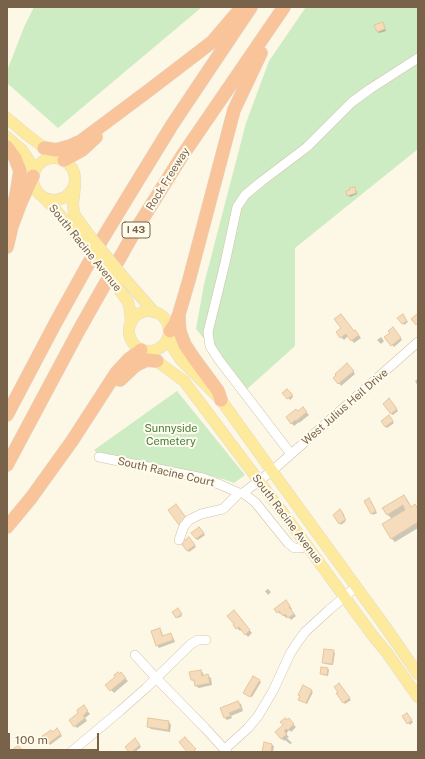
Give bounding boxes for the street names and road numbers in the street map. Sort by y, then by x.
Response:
street label: Rock Freeway [143,145,193,213]
street label: South Racine Avenue [46,202,124,294]
road number: I 43 [122,222,150,238]
street label: West Julius Heil Drive [299,366,391,448]
street label: South Racine Court [116,454,216,490]
street label: South Racine Avenue [249,472,325,566]

